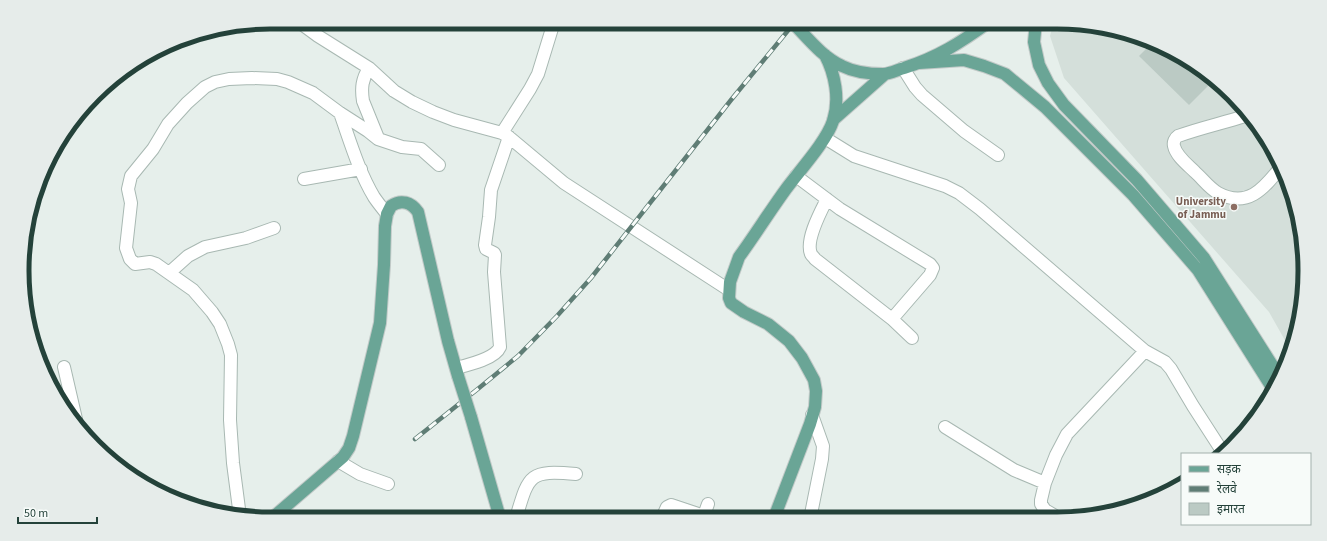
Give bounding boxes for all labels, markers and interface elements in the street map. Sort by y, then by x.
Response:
place label: University of Jammu [1176,194,1226,222]
marker: University of Jammu [1229,202,1239,212]
legend [1181,453,1311,525]
text: सड़क [1217,461,1242,478]
text: रेलवे [1217,481,1237,498]
scale bar [18,499,97,525]
text: इमारत [1217,501,1246,518]
text: 50 m [24,505,48,522]

